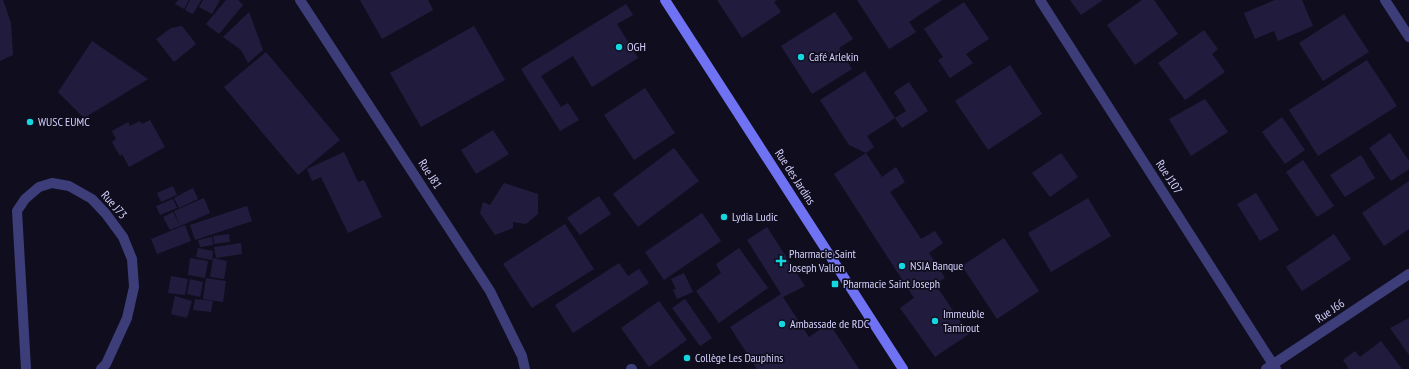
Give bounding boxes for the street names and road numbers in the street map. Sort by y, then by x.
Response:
street label: Rue des Jardins [772,146,819,207]
street label: Rue J81 [415,156,445,191]
street label: Rue J107 [1153,157,1186,197]
street label: Rue J73 [98,188,131,222]
street label: Rue J66 [1312,295,1347,326]

